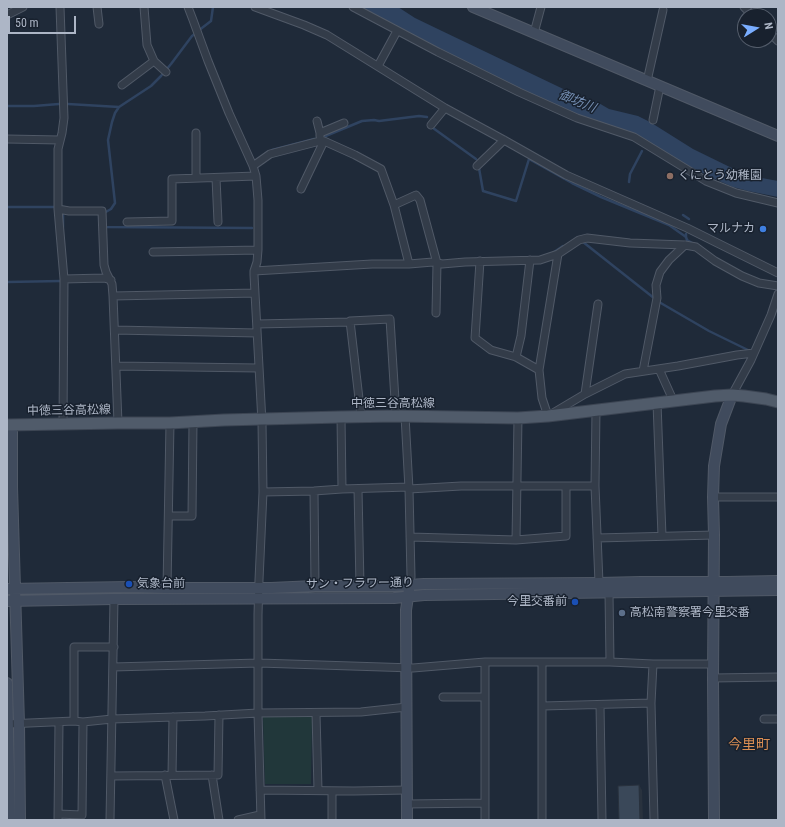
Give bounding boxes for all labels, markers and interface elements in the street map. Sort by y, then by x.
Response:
scale bar [10,8,78,34]
north arrow [737,8,777,48]
text: 50 m [15,16,39,30]
text: N [761,21,775,30]
water label: 御坊川 [556,87,598,117]
place label: くにとう幼稚園 [678,169,762,183]
marker: くにとう幼稚園 [665,171,675,181]
place label: マルナカ [707,222,755,236]
marker: マルナカ [758,224,768,234]
street label: 中徳三谷高松線 [351,397,435,411]
street label: 中徳三谷高松線 [27,403,111,419]
street label: サン・フラワー通り [306,576,414,592]
place label: 気象台前 [137,577,185,591]
marker: 気象台前 [124,579,134,589]
place label: 今里交番前 [507,595,567,609]
marker: 今里交番前 [570,597,580,607]
place label: 高松南警察署今里交番 [630,606,750,620]
marker: 高松南警察署今里交番 [617,608,627,618]
district label: 今里町 [728,737,770,753]

